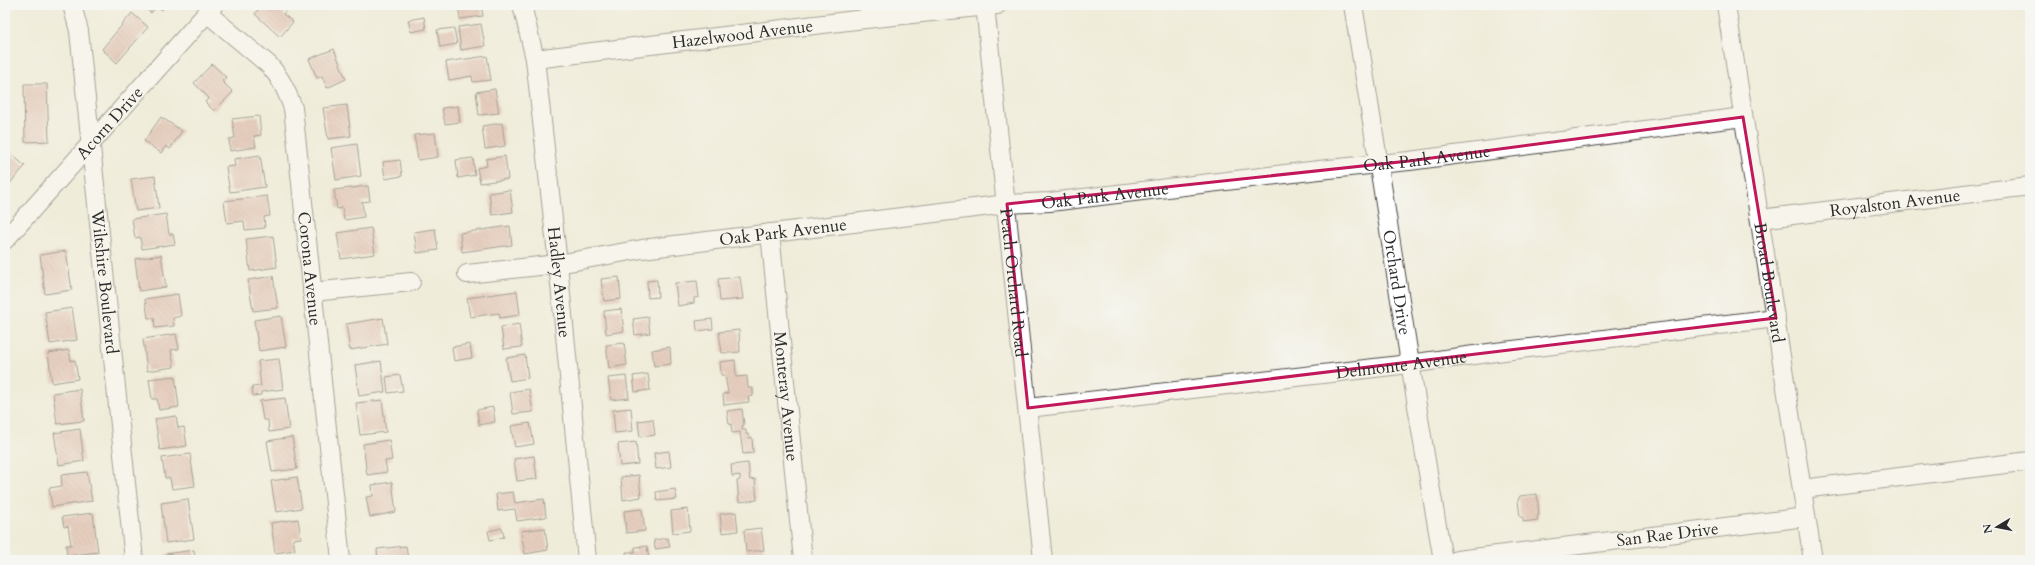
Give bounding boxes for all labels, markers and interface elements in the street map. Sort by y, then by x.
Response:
street label: Hazelwood Avenue [671,14,814,54]
street label: Acorn Drive [71,81,148,164]
street label: Oak Park Avenue [1362,139,1492,177]
street label: Oak Park Avenue [1041,176,1170,214]
street label: Royalston Avenue [1828,183,1962,222]
street label: Wiltshire Boulevard [86,207,124,355]
street label: Peach Orchard Road [995,207,1033,358]
street label: Corona Avenue [293,211,328,327]
street label: Oak Park Avenue [718,212,848,251]
street label: Broad Boulevard [1749,221,1790,344]
street label: Hadley Avenue [542,225,577,339]
street label: Orchard Drive [1378,228,1417,337]
street label: Monteray Avenue [768,330,804,462]
street label: Delmonte Avenue [1335,345,1469,384]
north arrow [1977,507,2017,547]
street label: San Rae Drive [1615,516,1720,552]
text: N [1979,522,1996,535]

